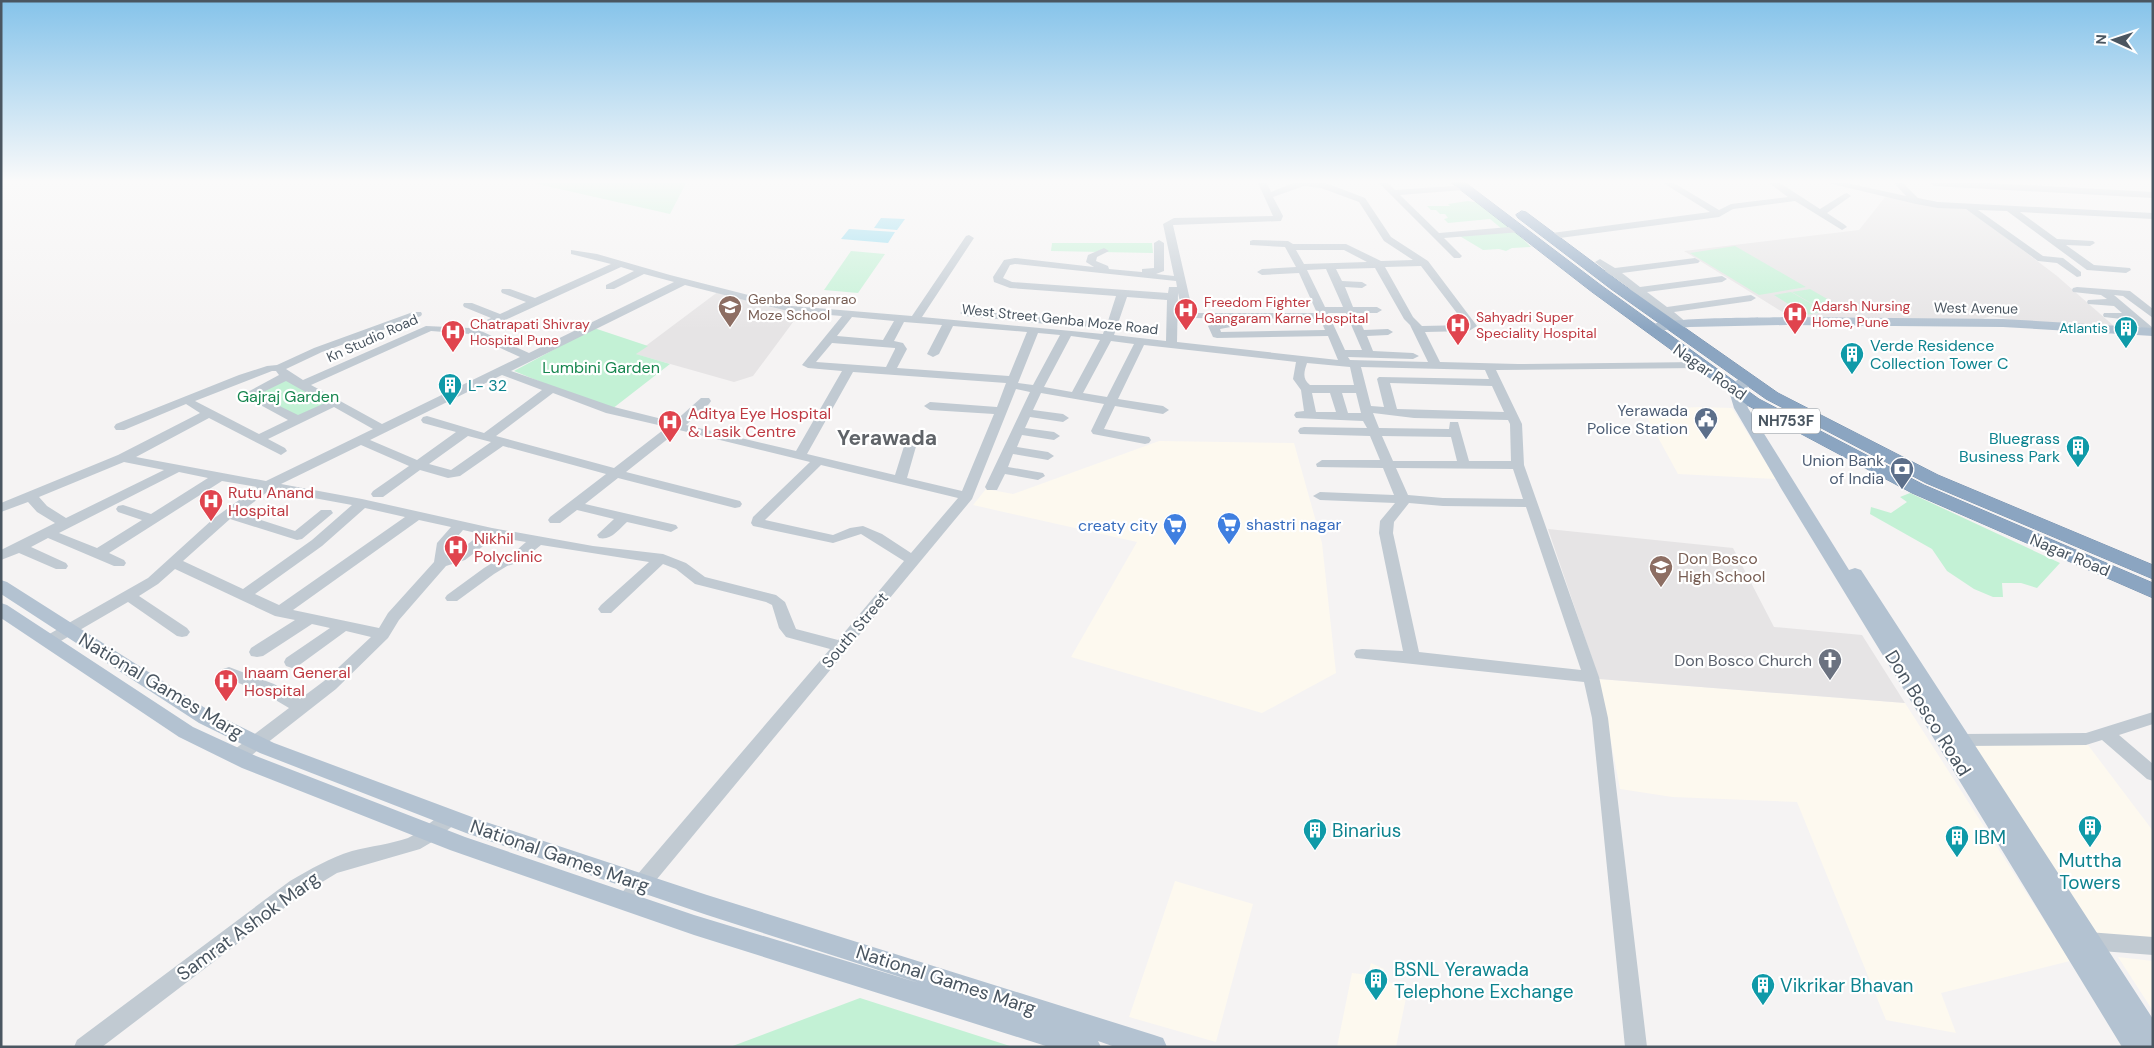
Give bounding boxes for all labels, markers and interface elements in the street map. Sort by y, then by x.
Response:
north arrow [2089,15,2139,65]
text: N [2092,34,2110,45]
place label: Genba Sopanrao Moze School [748,290,857,324]
place label: Freedom Fighter Gangaram Karne Hospital [1204,293,1368,327]
school or university icon: Genba Sopanrao Moze School [717,294,743,328]
hospital icon: Freedom Fighter Gangaram Karne Hospital [1173,297,1199,331]
place label: Adarsh Nursing Home, Pune [1812,297,1911,331]
street label: West Avenue [1934,298,2018,318]
street label: West Street Genba Moze Road [961,300,1159,338]
hospital icon: Adarsh Nursing Home, Pune [1782,301,1808,335]
place label: Sahyadri Super Speciality Hospital [1476,308,1597,342]
street label: Kn Studio Road [323,310,421,366]
hospital icon: Sahyadri Super Speciality Hospital [1445,312,1471,346]
place label: Chatrapati Shivray Hospital Pune [470,315,590,349]
building icon: Atlantis [2113,315,2139,349]
hospital icon: Chatrapati Shivray Hospital Pune [440,319,466,353]
place label: Atlantis [2059,319,2108,337]
place label: Verde Residence Collection Tower C [1870,335,2009,374]
street label: Nagar Road [1669,339,1751,405]
building icon: Verde Residence Collection Tower C [1839,341,1865,375]
park label: Lumbini Garden [542,357,660,378]
building icon: L- 32 [437,372,463,406]
place label: L- 32 [468,375,507,396]
park label: Gajraj Garden [237,386,339,407]
place label: Yerawada Police Station [1587,400,1688,439]
place label: Aditya Eye Hospital & Lasik Centre [688,403,831,442]
public building icon: Yerawada Police Station [1693,406,1719,440]
road number: NH753F [1752,408,1820,434]
hospital icon: Aditya Eye Hospital & Lasik Centre [657,409,683,443]
district label: Yerawada [837,424,937,452]
place label: Bluegrass Business Park [1959,428,2060,467]
building icon: Bluegrass Business Park [2065,434,2091,468]
place label: Union Bank of India [1802,450,1884,489]
bank icon: Union Bank of India [1889,456,1915,490]
place label: Rutu Anand Hospital [228,482,314,521]
hospital icon: Rutu Anand Hospital [198,488,224,522]
supermarket icon: shastri nagar [1216,511,1242,545]
supermarket icon: creaty city [1162,512,1188,546]
place label: shastri nagar [1246,514,1341,535]
place label: creaty city [1078,515,1158,536]
place label: Nikhil Polyclinic [474,528,543,567]
street label: Nagar Road [2027,529,2113,581]
hospital icon: Nikhil Polyclinic [443,534,469,568]
place label: Don Bosco High School [1678,548,1765,587]
school or university icon: Don Bosco High School [1648,554,1674,588]
street label: South Street [817,588,893,672]
street label: National Games Marg [74,627,248,745]
street label: Don Bosco Road [1879,645,1977,781]
church icon: Don Bosco Church [1817,647,1843,681]
place label: Don Bosco Church [1674,650,1812,671]
place label: Inaam General Hospital [244,662,351,701]
hospital icon: Inaam General Hospital [213,668,239,702]
street label: National Games Marg [467,814,653,899]
building icon: Muttha Towers [2077,814,2103,848]
building icon: Binarius [1302,817,1328,851]
place label: Binarius [1332,818,1401,843]
building icon: IBM [1944,824,1970,858]
place label: IBM [1974,825,2006,850]
place label: Muttha Towers [2058,848,2122,895]
street label: Samrat Ashok Marg [172,866,325,986]
street label: National Games Marg [853,939,1040,1021]
place label: BSNL Yerawada Telephone Exchange [1394,957,1573,1004]
building icon: BSNL Yerawada Telephone Exchange [1363,967,1389,1001]
building icon: Vikrikar Bhavan [1750,972,1776,1006]
place label: Vikrikar Bhavan [1780,973,1914,998]

